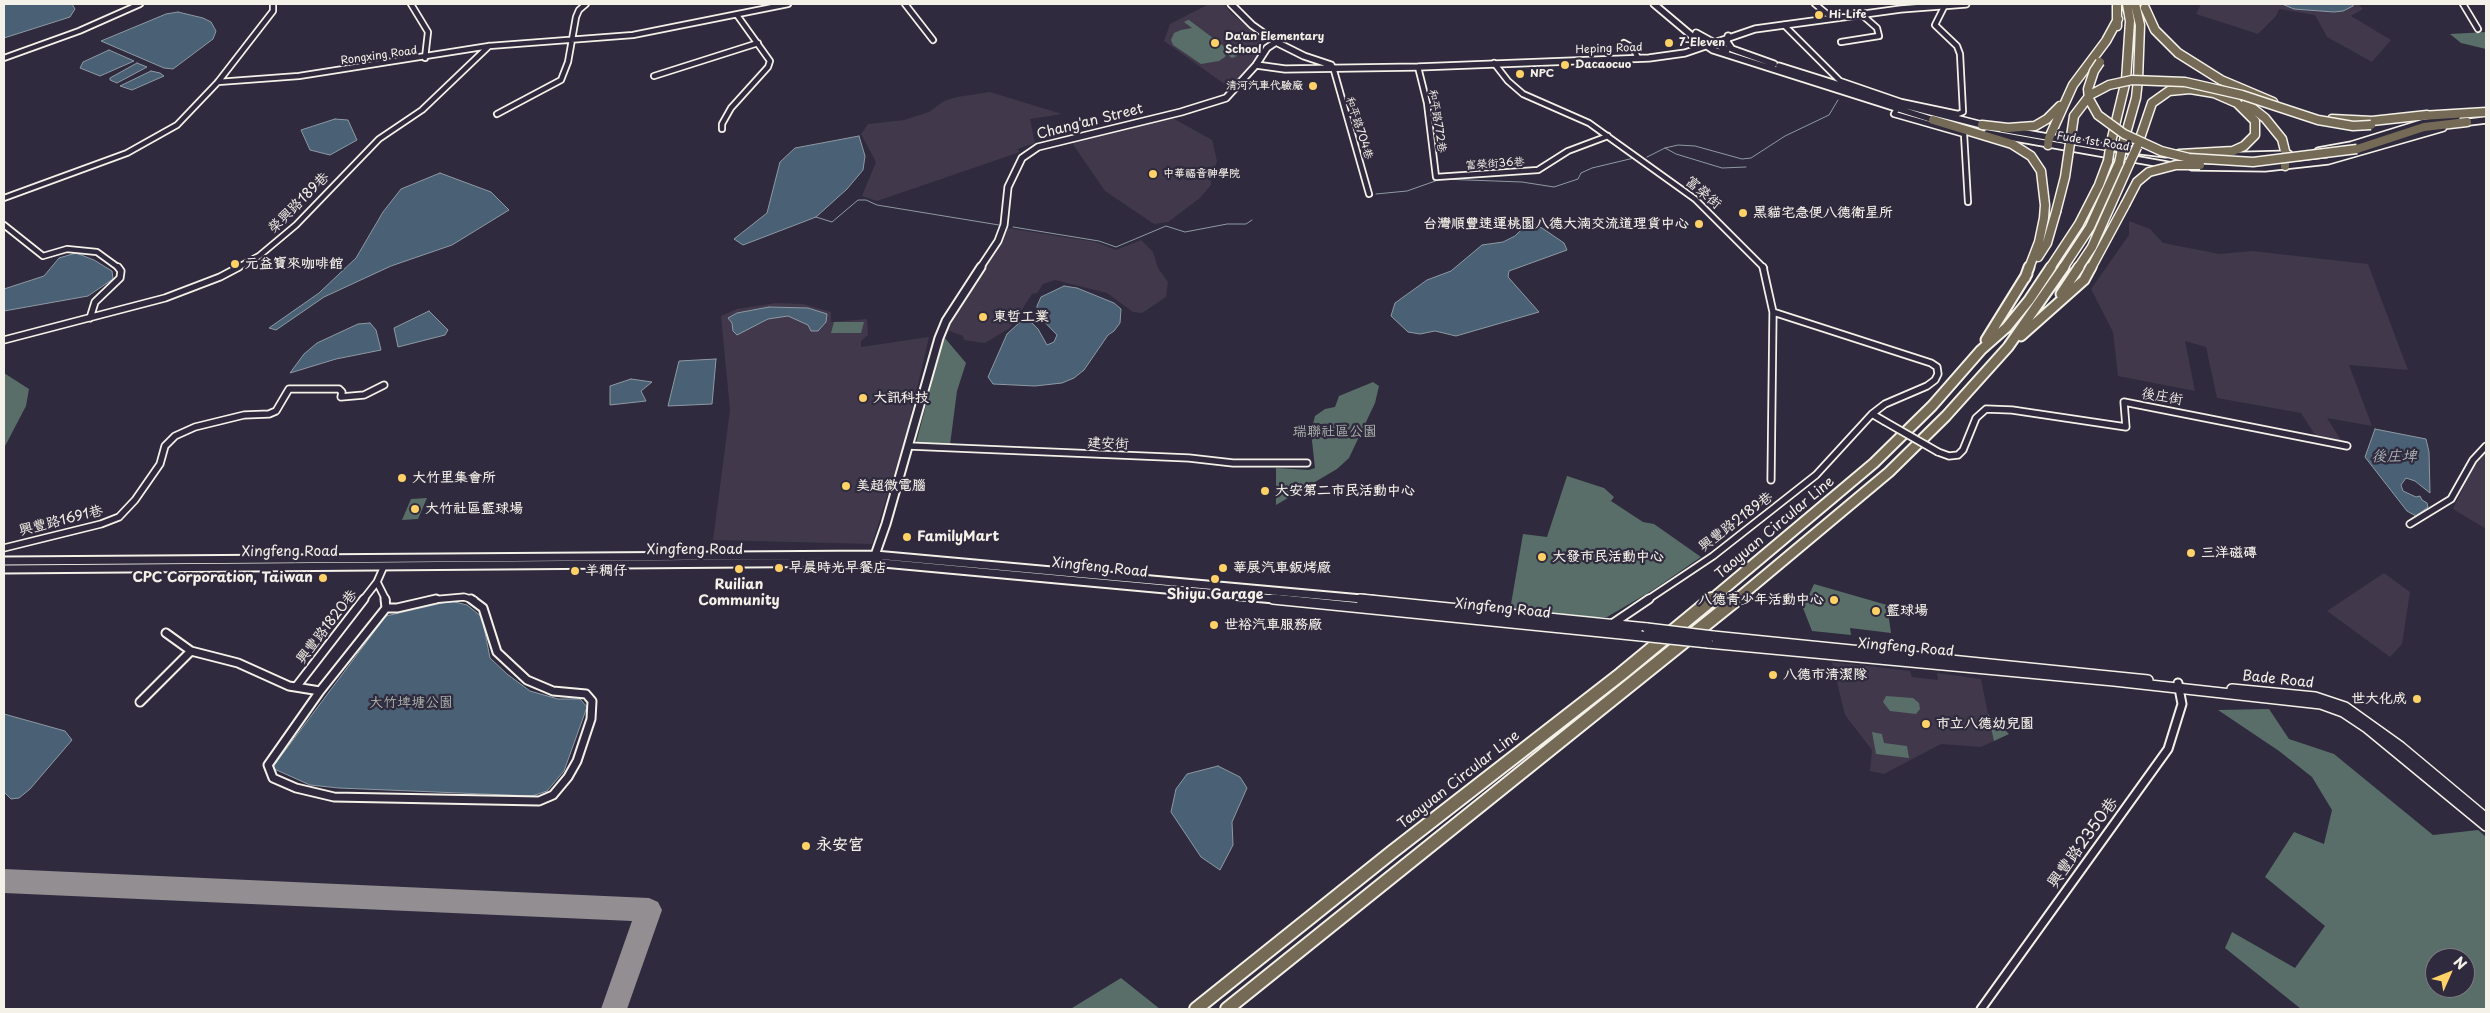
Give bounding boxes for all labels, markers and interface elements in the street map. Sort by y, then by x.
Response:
place label: Hi-Life [1829,8,1867,22]
marker: Hi-Life [1813,9,1825,21]
place label: Da'an Elementary School [1225,30,1324,56]
place label: 7-Eleven [1679,36,1725,50]
marker: Da'an Elementary School [1209,37,1221,49]
marker: 7-Eleven [1663,37,1675,49]
street label: Heping Road [1575,41,1643,57]
street label: Rongxing Road [340,44,418,68]
place label: Dacaocuo [1575,58,1631,72]
marker: Dacaocuo [1559,59,1571,71]
place label: NPC [1530,67,1554,81]
marker: NPC [1514,68,1526,80]
place label: 清河汽車代驗廠 [1226,79,1303,93]
marker: 清河汽車代驗廠 [1307,80,1319,92]
street label: 和平路772巷 [1425,88,1449,154]
street label: 和平路704巷 [1343,95,1375,161]
street label: Chang'an Street [1035,101,1145,143]
street label: Fude 1st Road [2056,130,2130,154]
street label: 富榮街36巷 [1465,155,1525,173]
place label: 中華福音神學院 [1163,167,1240,181]
marker: 中華福音神學院 [1147,168,1159,180]
street label: 榮興路189巷 [265,169,333,237]
street label: 富榮街 [1682,173,1724,213]
place label: 黑貓宅急便八德衛星所 [1753,205,1893,221]
marker: 黑貓宅急便八德衛星所 [1737,207,1749,219]
place label: 台灣順豐速運桃園八德大湳交流道理貨中心 [1423,216,1689,232]
marker: 台灣順豐速運桃園八德大湳交流道理貨中心 [1693,218,1705,230]
place label: 元益寶來咖啡館 [245,256,343,272]
marker: 元益寶來咖啡館 [229,258,241,270]
place label: 東哲工業 [993,309,1049,325]
marker: 東哲工業 [977,311,989,323]
street label: 後庄街 [2140,385,2184,409]
place label: 大訊科技 [873,390,929,406]
marker: 大訊科技 [857,392,869,404]
park label: 瑞聯社區公園 [1293,424,1377,440]
street label: 建安街 [1087,435,1129,453]
water label: 後庄埤 [2372,448,2416,466]
place label: 大竹里集會所 [412,470,496,486]
marker: 大竹里集會所 [396,472,408,484]
street label: Taoyuan Circular Line [1712,473,1838,583]
place label: 美超微電腦 [856,478,926,494]
marker: 美超微電腦 [840,480,852,492]
place label: 大安第二市民活動中心 [1275,483,1415,499]
marker: 大安第二市民活動中心 [1259,485,1271,497]
street label: 興豐路2189巷 [1696,489,1776,555]
place label: 大竹社區籃球場 [425,501,523,517]
street label: 興豐路1691巷 [17,502,105,540]
marker: 大竹社區籃球場 [409,503,421,515]
place label: FamilyMart [917,529,999,545]
marker: FamilyMart [901,531,913,543]
street label: Xingfeng Road [647,542,743,558]
street label: Xingfeng Road [242,544,338,560]
place label: 三洋磁磚 [2201,545,2257,561]
marker: 三洋磁磚 [2185,547,2197,559]
place label: 大發市民活動中心 [1552,549,1664,565]
marker: 大發市民活動中心 [1536,551,1548,563]
street label: Xingfeng Road [1051,555,1149,581]
place label: 早晨時光早餐店 [789,560,887,576]
place label: 華展汽車鈑烤廠 [1233,560,1331,576]
marker: 早晨時光早餐店 [773,562,785,574]
marker: 華展汽車鈑烤廠 [1217,562,1229,574]
place label: 羊稠仔 [585,563,627,579]
marker: Ruilian Community [733,563,745,575]
marker: 羊稠仔 [569,565,581,577]
place label: CPC Corporation, Taiwan [132,570,313,586]
marker: CPC Corporation, Taiwan [317,572,329,584]
marker: Shiyu Garage [1209,573,1221,585]
place label: Ruilian Community [698,577,780,610]
street label: 興豐路1820巷 [293,587,361,667]
place label: Shiyu Garage [1167,587,1263,603]
place label: 八德青少年活動中心 [1698,592,1824,608]
marker: 八德青少年活動中心 [1828,594,1840,606]
street label: Xingfeng Road [1454,596,1552,622]
place label: 籃球場 [1886,603,1928,619]
marker: 籃球場 [1870,605,1882,617]
place label: 世裕汽車服務廠 [1224,617,1322,633]
marker: 世裕汽車服務廠 [1208,619,1220,631]
street label: Xingfeng Road [1857,635,1955,661]
place label: 八德市清潔隊 [1783,667,1867,683]
street label: Bade Road [2241,668,2315,692]
marker: 八德市清潔隊 [1767,669,1779,681]
place label: 世大化成 [2351,691,2407,707]
marker: 世大化成 [2411,693,2423,705]
park label: 大竹埤塘公園 [369,695,453,711]
place label: 市立八德幼兒園 [1936,716,2034,732]
marker: 市立八德幼兒園 [1920,718,1932,730]
street label: Taoyuan Circular Line [1395,727,1523,833]
street label: 興豐路2350巷 [2044,794,2122,892]
place label: 永安宮 [816,836,864,856]
marker: 永安宮 [800,840,812,852]
north arrow [2425,948,2475,998]
text: N [2449,952,2472,974]

